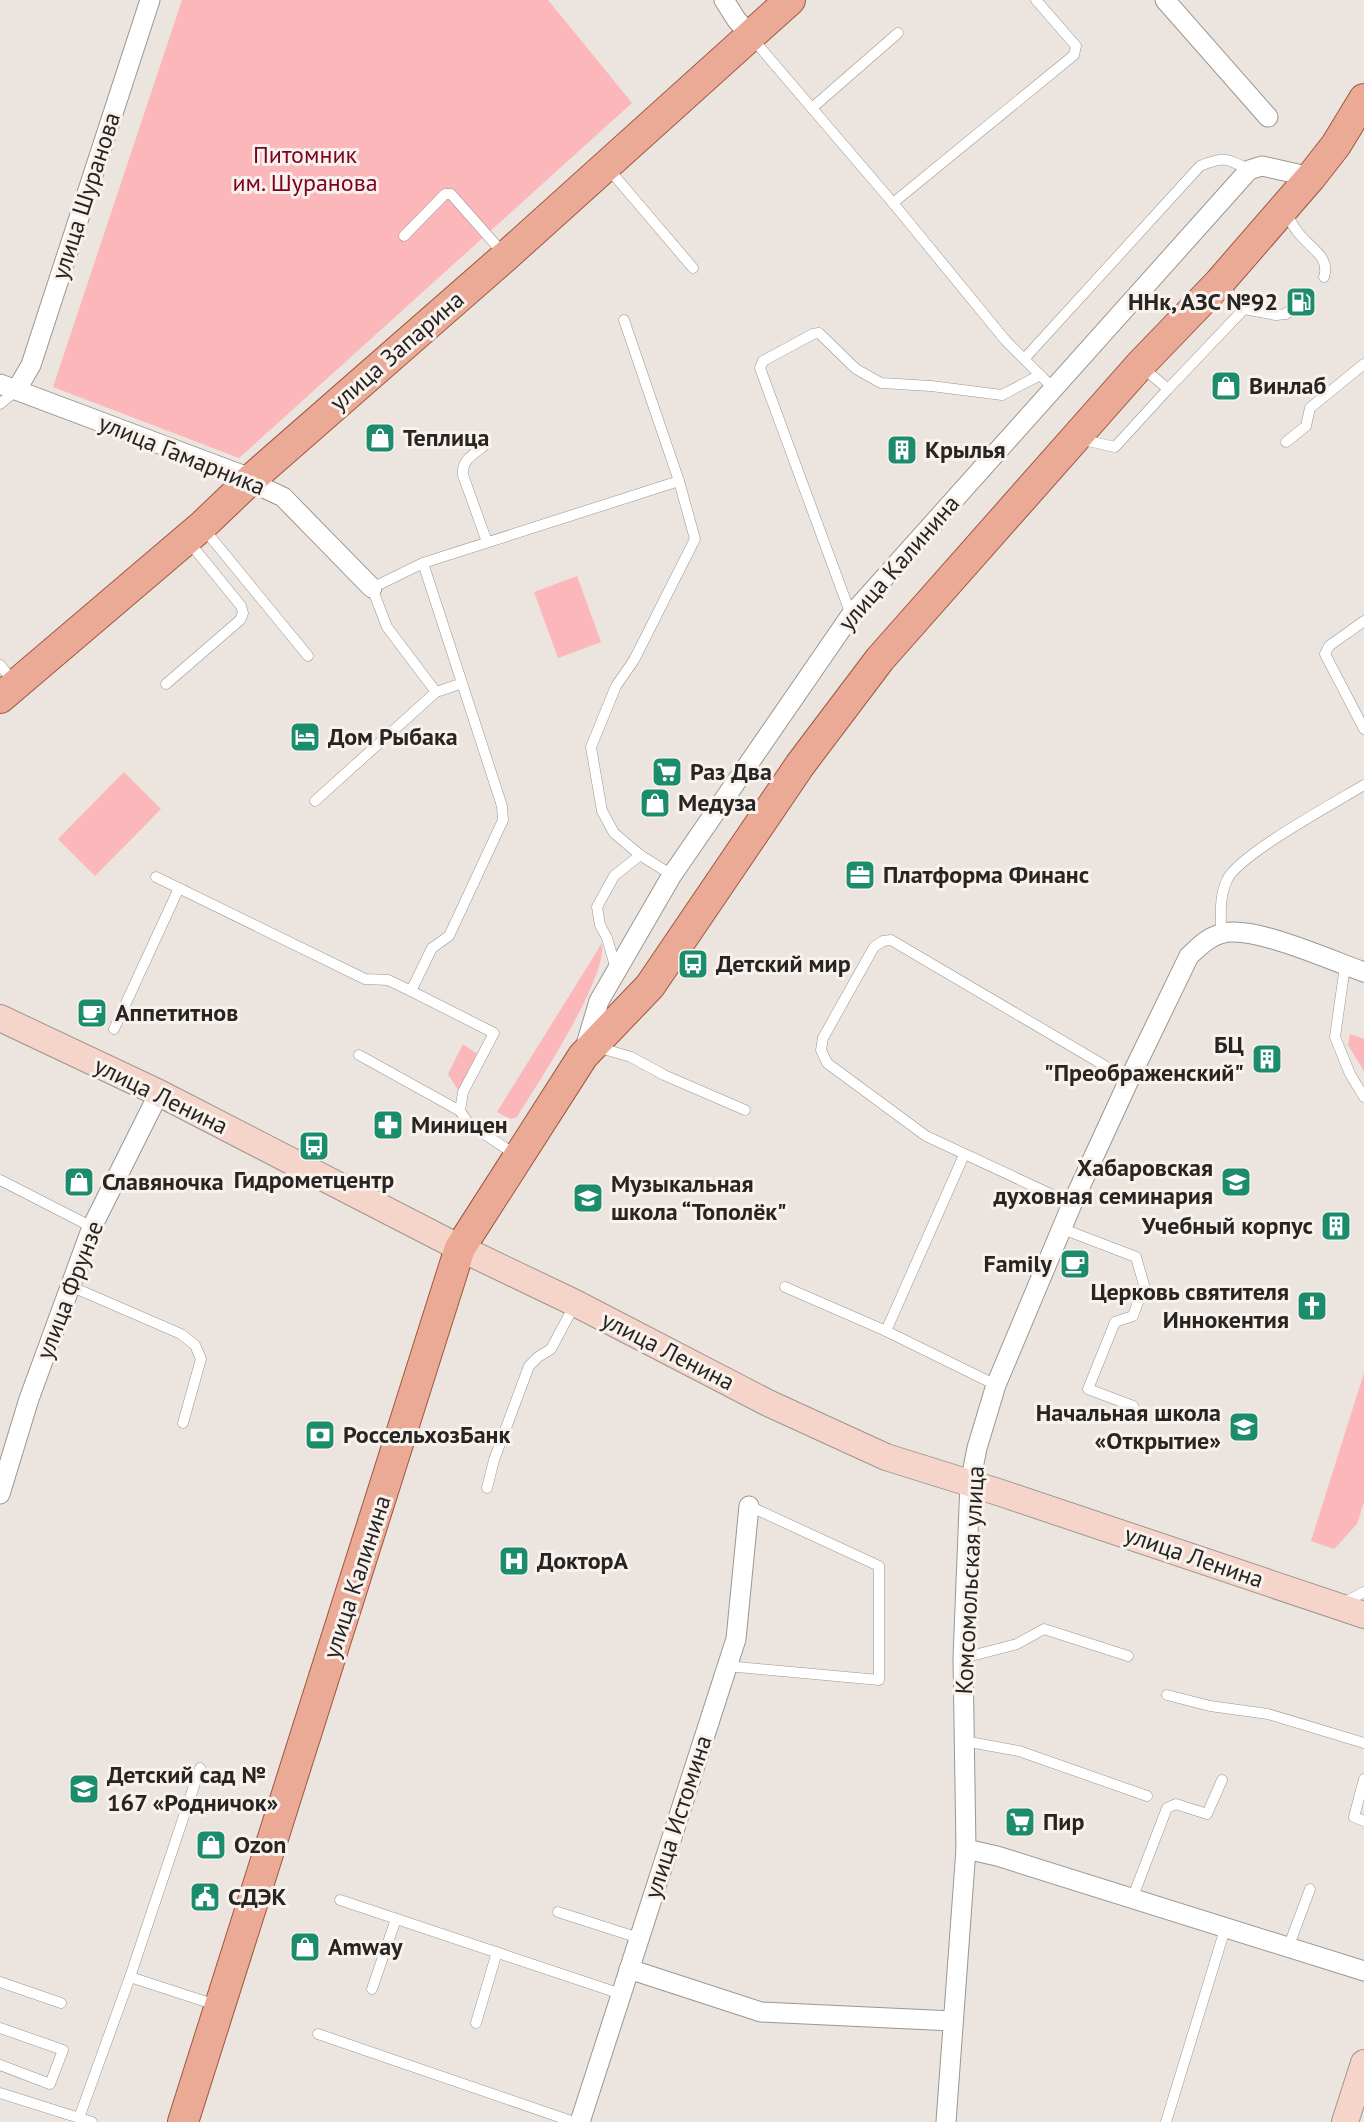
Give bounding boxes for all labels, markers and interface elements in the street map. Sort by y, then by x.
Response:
street label: улица Шуранова [44,108,127,284]
park label: Питомник им. Шуранова [232,139,378,198]
street label: улица Запарина [323,284,470,417]
fuel station icon: ННк, АЗС №92 [1284,285,1318,319]
place label: ННк, АЗС №92 [1128,286,1278,317]
shop icon: Винлаб [1209,369,1243,403]
place label: Винлаб [1249,370,1326,401]
street label: улица Гамарника [94,407,270,502]
shop icon: Теплица [363,421,397,455]
place label: Теплица [403,422,489,453]
building icon: Крылья [885,433,919,467]
place label: Крылья [925,434,1006,465]
street label: улица Калинина [831,488,966,637]
hotel icon: Дом Рыбака [288,720,322,754]
place label: Дом Рыбака [328,721,458,752]
supermarket icon: Раз Два [650,755,684,789]
place label: Раз Два [690,756,772,787]
shop icon: Медуза [638,786,672,820]
place label: Медуза [678,787,757,818]
office icon: Платформа Финанс [843,858,877,892]
place label: Платформа Финанс [883,859,1089,890]
bus stop icon: Детский мир [676,947,710,981]
place label: Детский мир [716,948,851,979]
cafe icon: Аппетитнов [75,996,109,1030]
place label: Аппетитнов [115,997,238,1028]
place label: БЦ "Преображенский" [1044,1029,1244,1088]
building icon: БЦ "Преображенский" [1250,1042,1284,1076]
street label: улица Ленина [89,1050,233,1141]
pharmacy icon: Миницен [371,1108,405,1142]
place label: Миницен [411,1109,508,1140]
bus stop icon: Гидрометцентр [297,1129,331,1163]
place label: Хабаровская духовная семинария [992,1152,1213,1211]
place label: Гидрометцентр [234,1164,394,1195]
shop icon: Славяночка [62,1165,96,1199]
school or university icon: Хабаровская духовная семинария [1219,1165,1253,1199]
place label: Славяночка [102,1166,224,1197]
place label: Музыкальная школа “Тополёк" [611,1168,787,1227]
school or university icon: Музыкальная школа “Тополёк" [571,1181,605,1215]
building icon: Учебный корпус [1319,1209,1353,1243]
place label: Учебный корпус [1141,1210,1313,1241]
street label: улица Фрунзе [29,1216,110,1363]
cafe icon: Family [1058,1247,1092,1281]
place label: Family [984,1248,1053,1279]
place label: Церковь святителя Иннокентия [1090,1276,1289,1335]
church icon: Церковь святителя Иннокентия [1295,1289,1329,1323]
street label: улица Ленина [596,1304,740,1397]
place label: Начальная школа «Открытие» [1036,1397,1221,1456]
school or university icon: Начальная школа «Открытие» [1227,1410,1261,1444]
bank icon: РоссельхозБанк [303,1418,337,1452]
place label: РоссельхозБанк [343,1419,510,1450]
street label: Комсомольская улица [948,1465,991,1695]
street label: улица Калинина [315,1491,398,1663]
street label: улица Ленина [1120,1518,1268,1595]
hospital icon: ДокторА [497,1544,531,1578]
place label: ДокторА [537,1545,628,1576]
street label: улица Истомина [637,1731,718,1902]
place label: Детский сад № 167 «Родничок» [107,1759,278,1818]
school or university icon: Детский сад № 167 «Родничок» [67,1772,101,1806]
supermarket icon: Пир [1003,1805,1037,1839]
place label: Пир [1043,1806,1084,1837]
shop icon: Ozon [194,1828,228,1862]
place label: Ozon [234,1829,286,1860]
public building icon: СДЭК [188,1880,222,1914]
place label: СДЭК [228,1881,287,1912]
shop icon: Amway [288,1930,322,1964]
place label: Amway [328,1931,403,1962]

